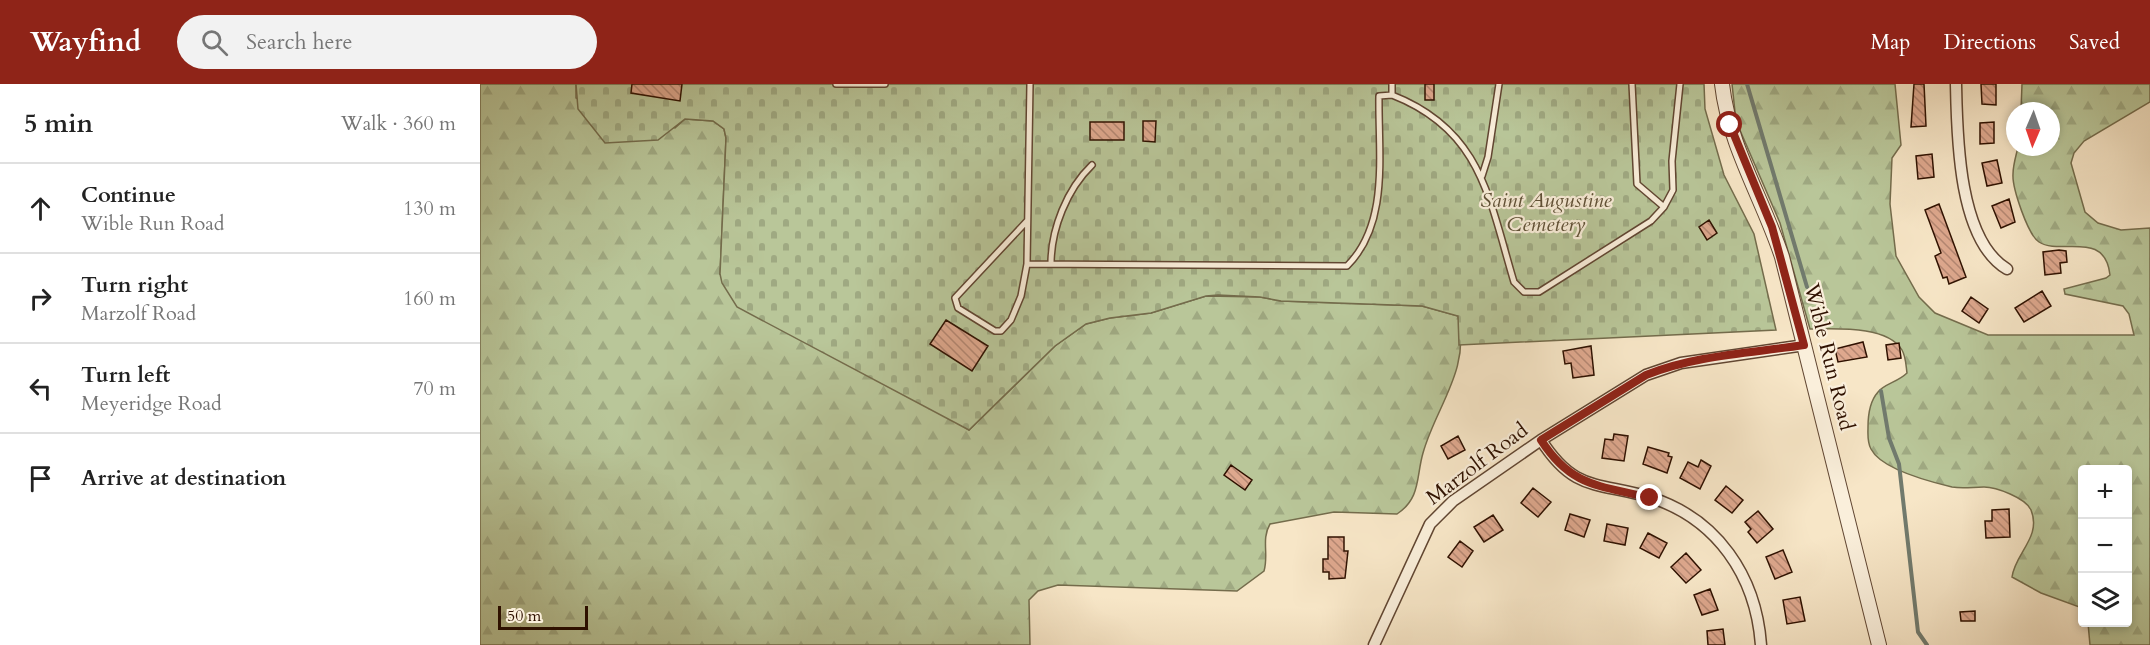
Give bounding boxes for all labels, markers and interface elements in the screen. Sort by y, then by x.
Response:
search box [177,15,597,69]
text: Wayfind [30,23,141,61]
icon: search [198,26,231,59]
text: Search here [246,27,353,57]
text: Map [1870,28,1910,57]
text: Directions [1943,28,2036,57]
text: Saved [2069,28,2120,57]
north arrow [2006,102,2060,156]
text: 5 min [24,106,93,141]
text: Walk · 360 m [341,110,456,137]
route start [1716,111,1742,137]
text: Continue [81,180,176,210]
park label: Saint Augustine Cemetery [1480,186,1613,239]
icon: ahead [24,192,57,225]
text: 130 m [403,195,456,222]
text: Wible Run Road [81,210,225,237]
text: Turn right [81,270,188,300]
street label: Wible Run Road [1796,279,1861,434]
icon: right [24,282,57,315]
text: 160 m [403,285,456,312]
text: Marzolf Road [81,300,196,327]
text: Turn left [81,360,170,390]
icon: left [24,372,57,405]
text: 70 m [413,375,456,402]
text: Meyeridge Road [81,390,222,417]
street label: Marzolf Road [1420,416,1534,512]
icon: arrive [24,462,57,495]
text: Arrive at destination [81,463,286,493]
map controls [2078,465,2132,627]
button: + [2078,465,2132,519]
route end [1636,484,1662,510]
button: − [2078,519,2132,573]
button: layers [2078,573,2132,627]
scale bar [498,603,588,630]
text: 50 m [507,605,541,627]

